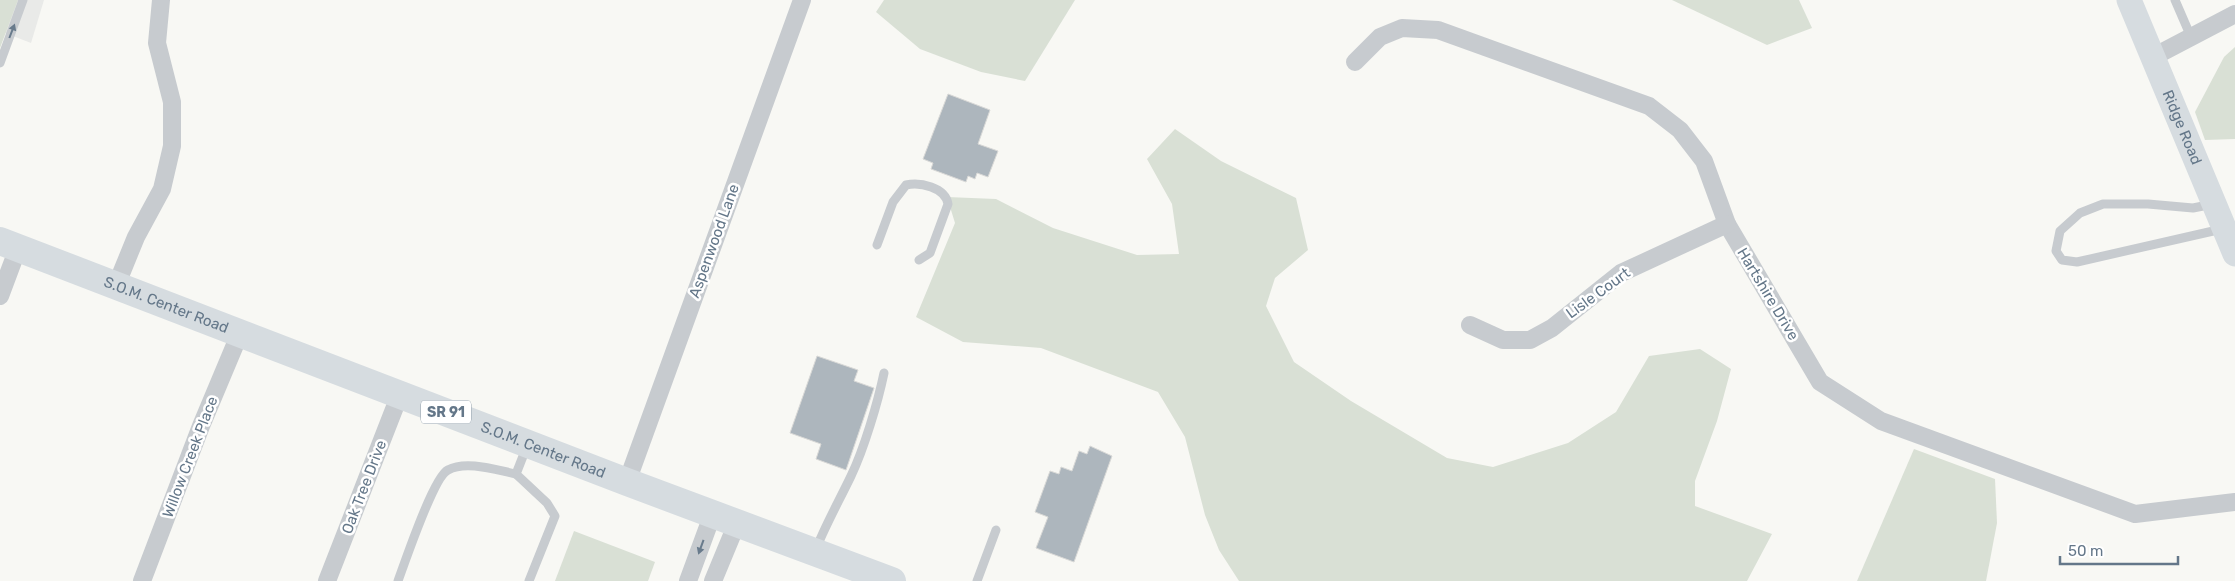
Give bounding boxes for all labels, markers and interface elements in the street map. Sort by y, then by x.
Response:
one-way arrow [9,24,16,39]
street label: Ridge Road [2159,87,2206,167]
street label: Aspenwood Lane [685,182,743,300]
street label: Hartshire Drive [1733,244,1803,344]
street label: Lisle Court [1563,264,1634,322]
street label: S.O.M. Center Road [101,273,231,337]
street label: Willow Creek Place [159,394,221,520]
road number: SR 91 [421,401,471,424]
street label: S.O.M. Center Road [478,418,608,482]
street label: Oak Tree Drive [338,438,390,536]
scale bar [2060,534,2178,566]
one-way arrow [696,540,704,555]
text: 50 m [2068,542,2103,560]

